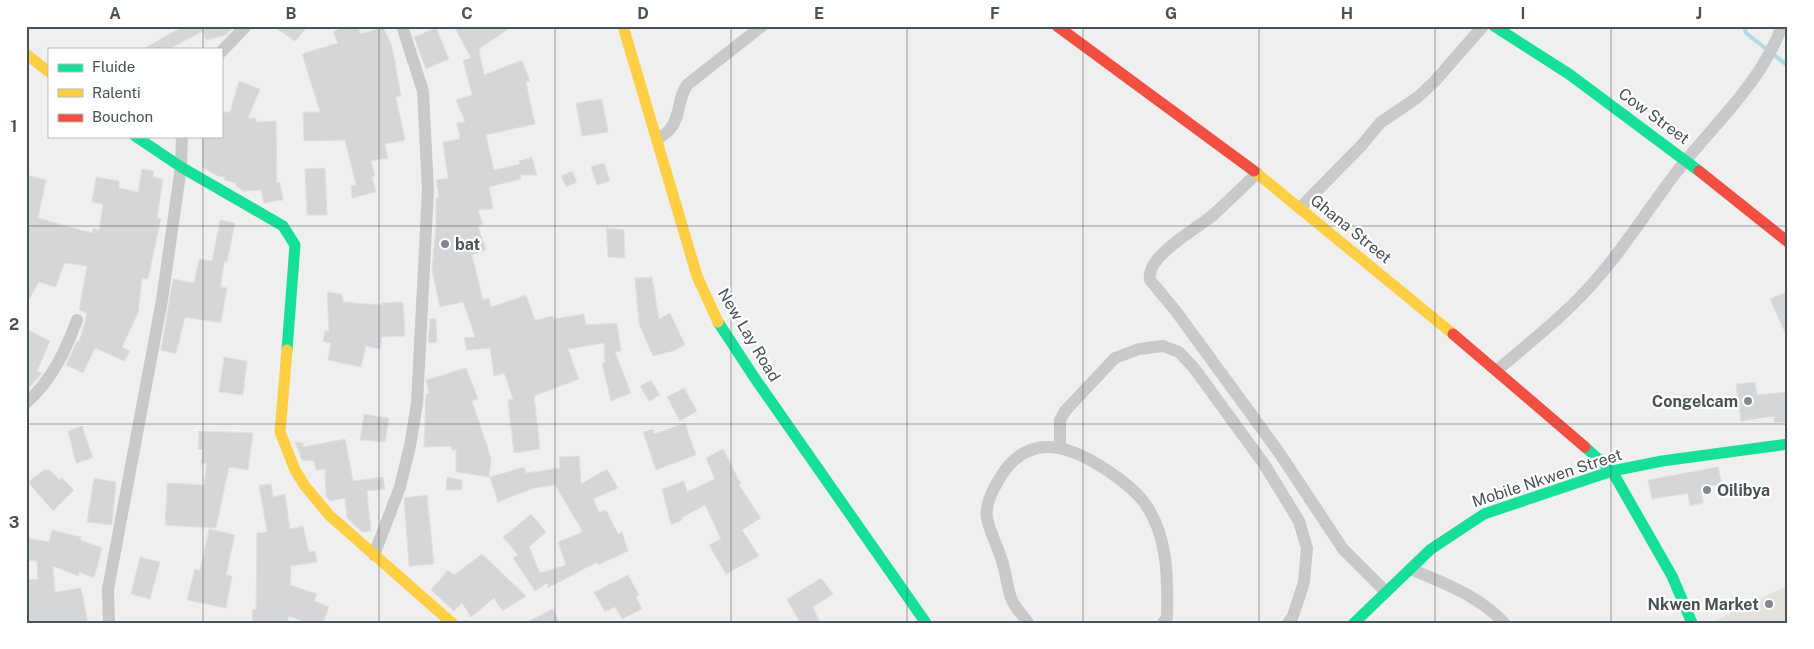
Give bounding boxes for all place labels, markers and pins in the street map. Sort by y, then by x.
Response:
place label: bat [455,235,480,254]
marker: bat [439,238,451,250]
place label: Congelcam [1652,392,1738,411]
marker: Congelcam [1742,395,1754,407]
place label: Oilibya [1717,481,1770,500]
marker: Oilibya [1701,484,1713,496]
place label: Nkwen Market [1647,595,1759,614]
marker: Nkwen Market [1763,598,1775,610]

